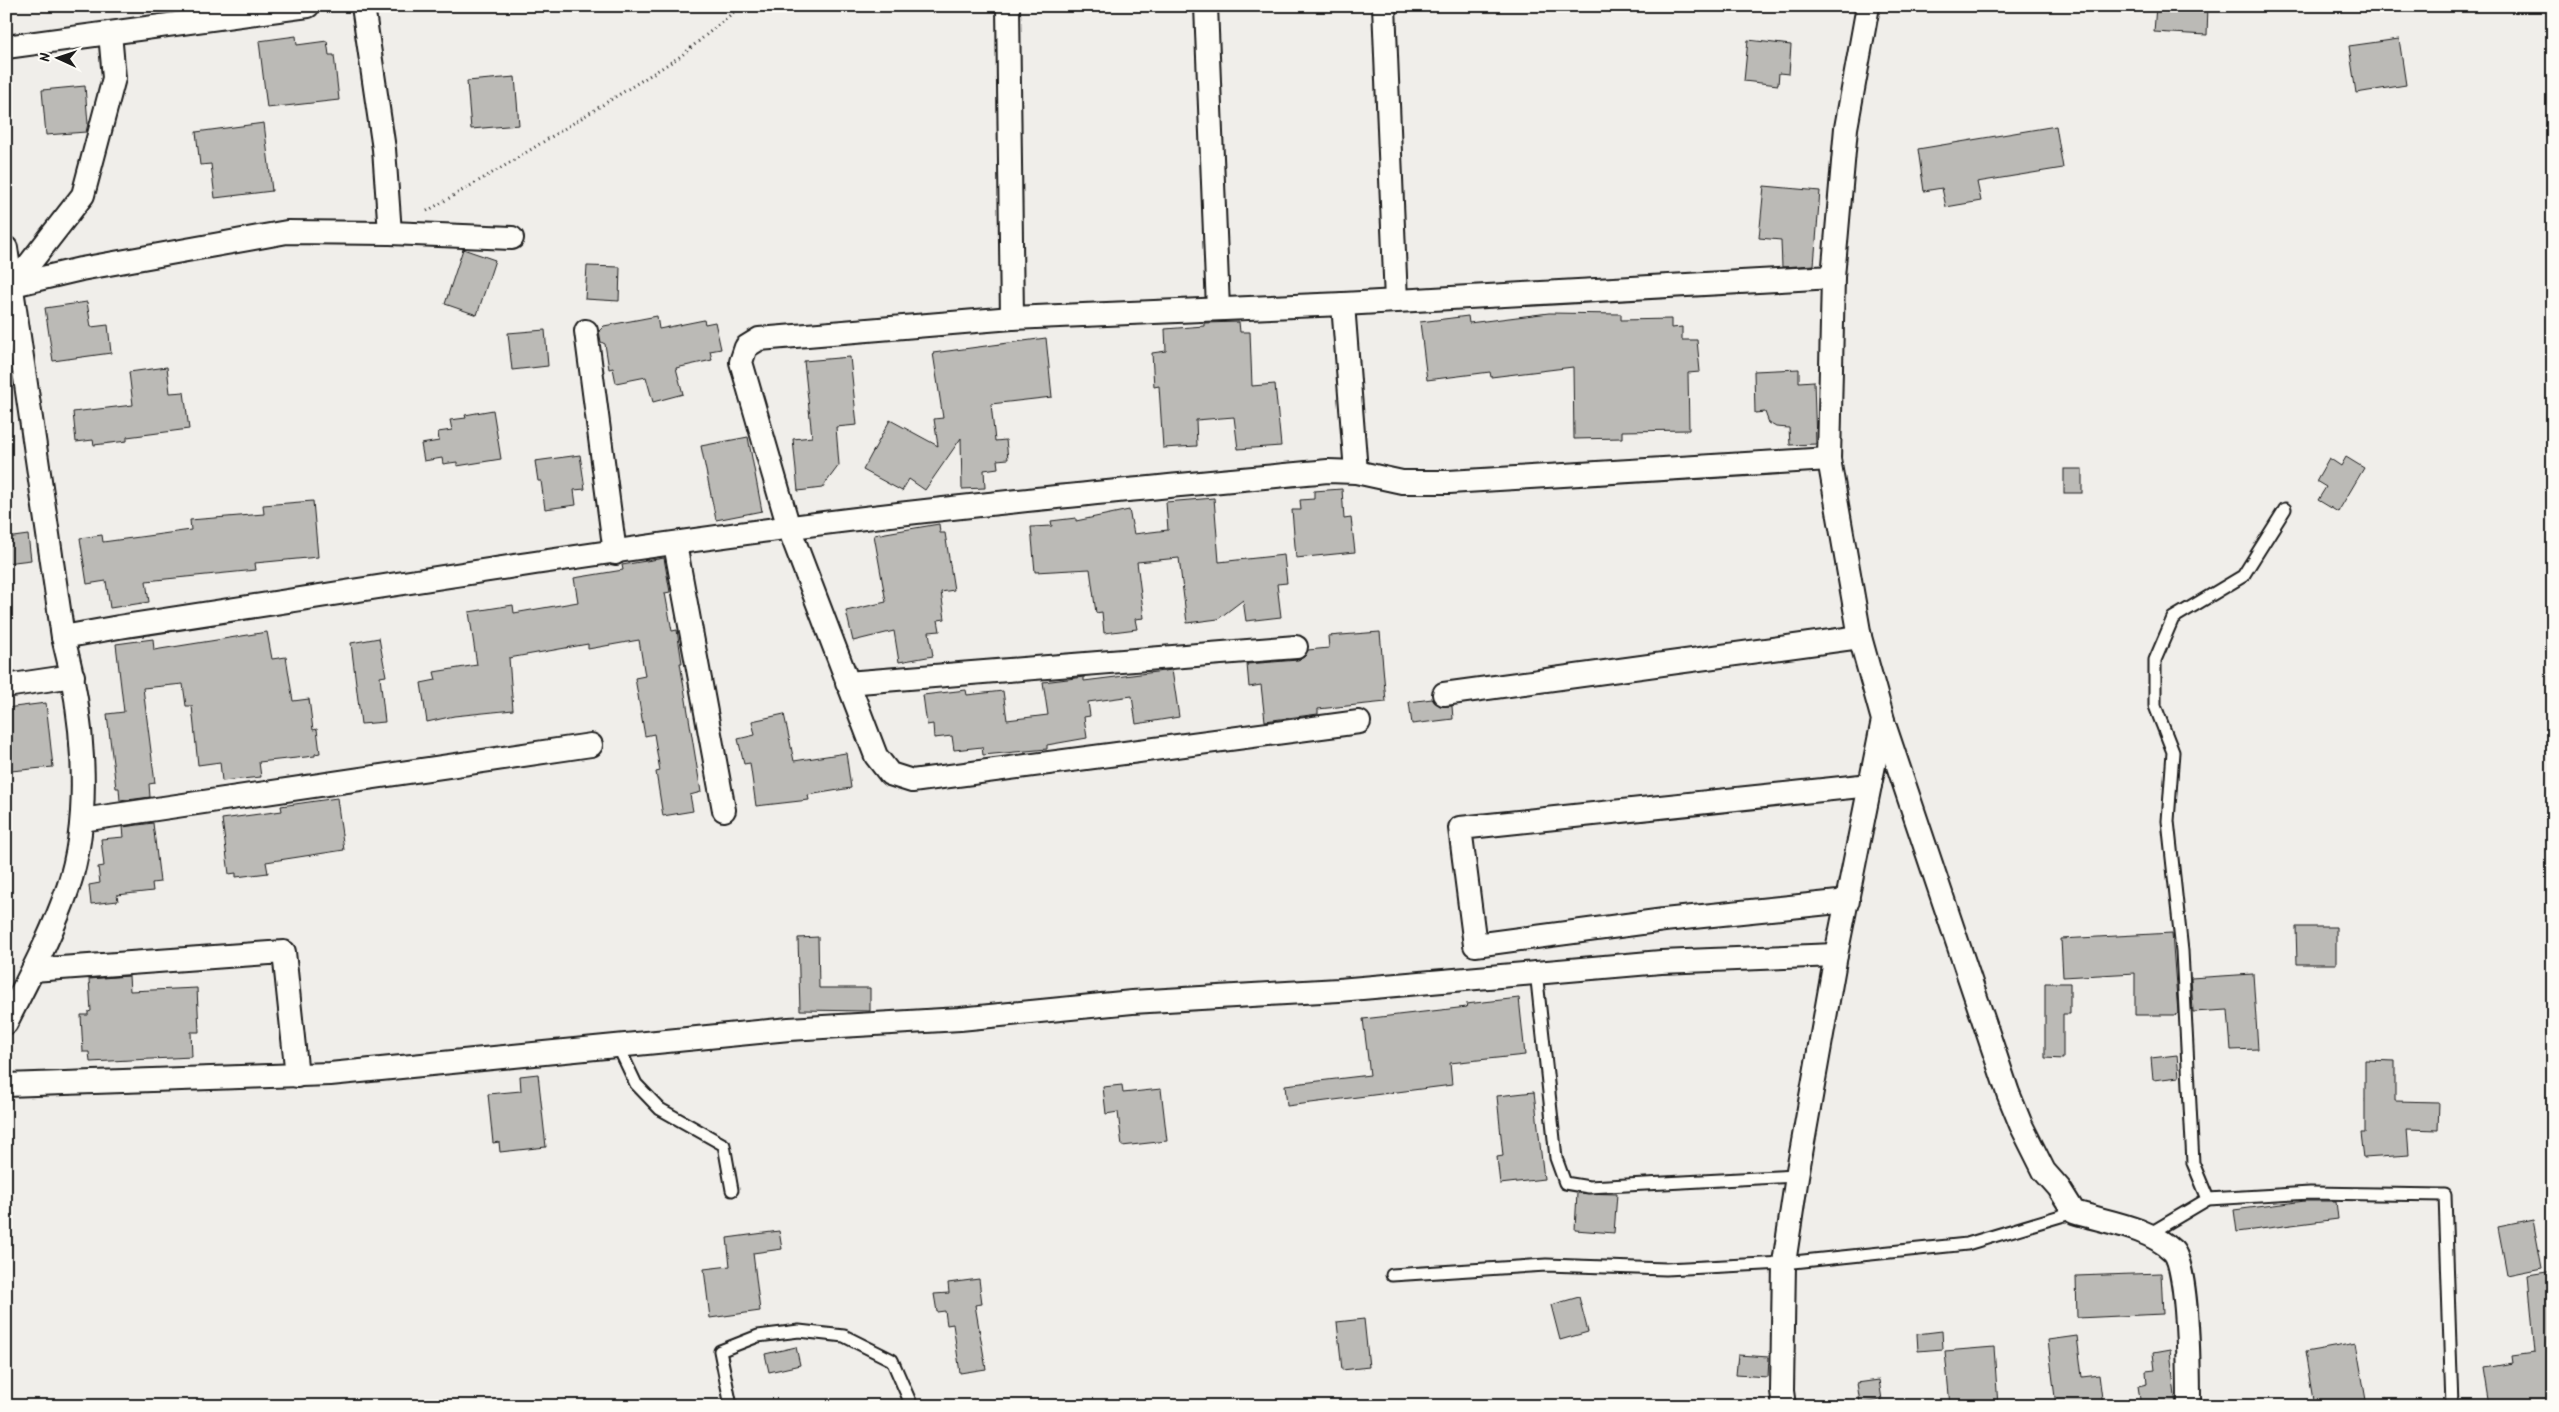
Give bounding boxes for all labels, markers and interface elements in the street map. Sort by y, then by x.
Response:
north arrow [32,32,82,82]
text: N [35,52,57,62]

